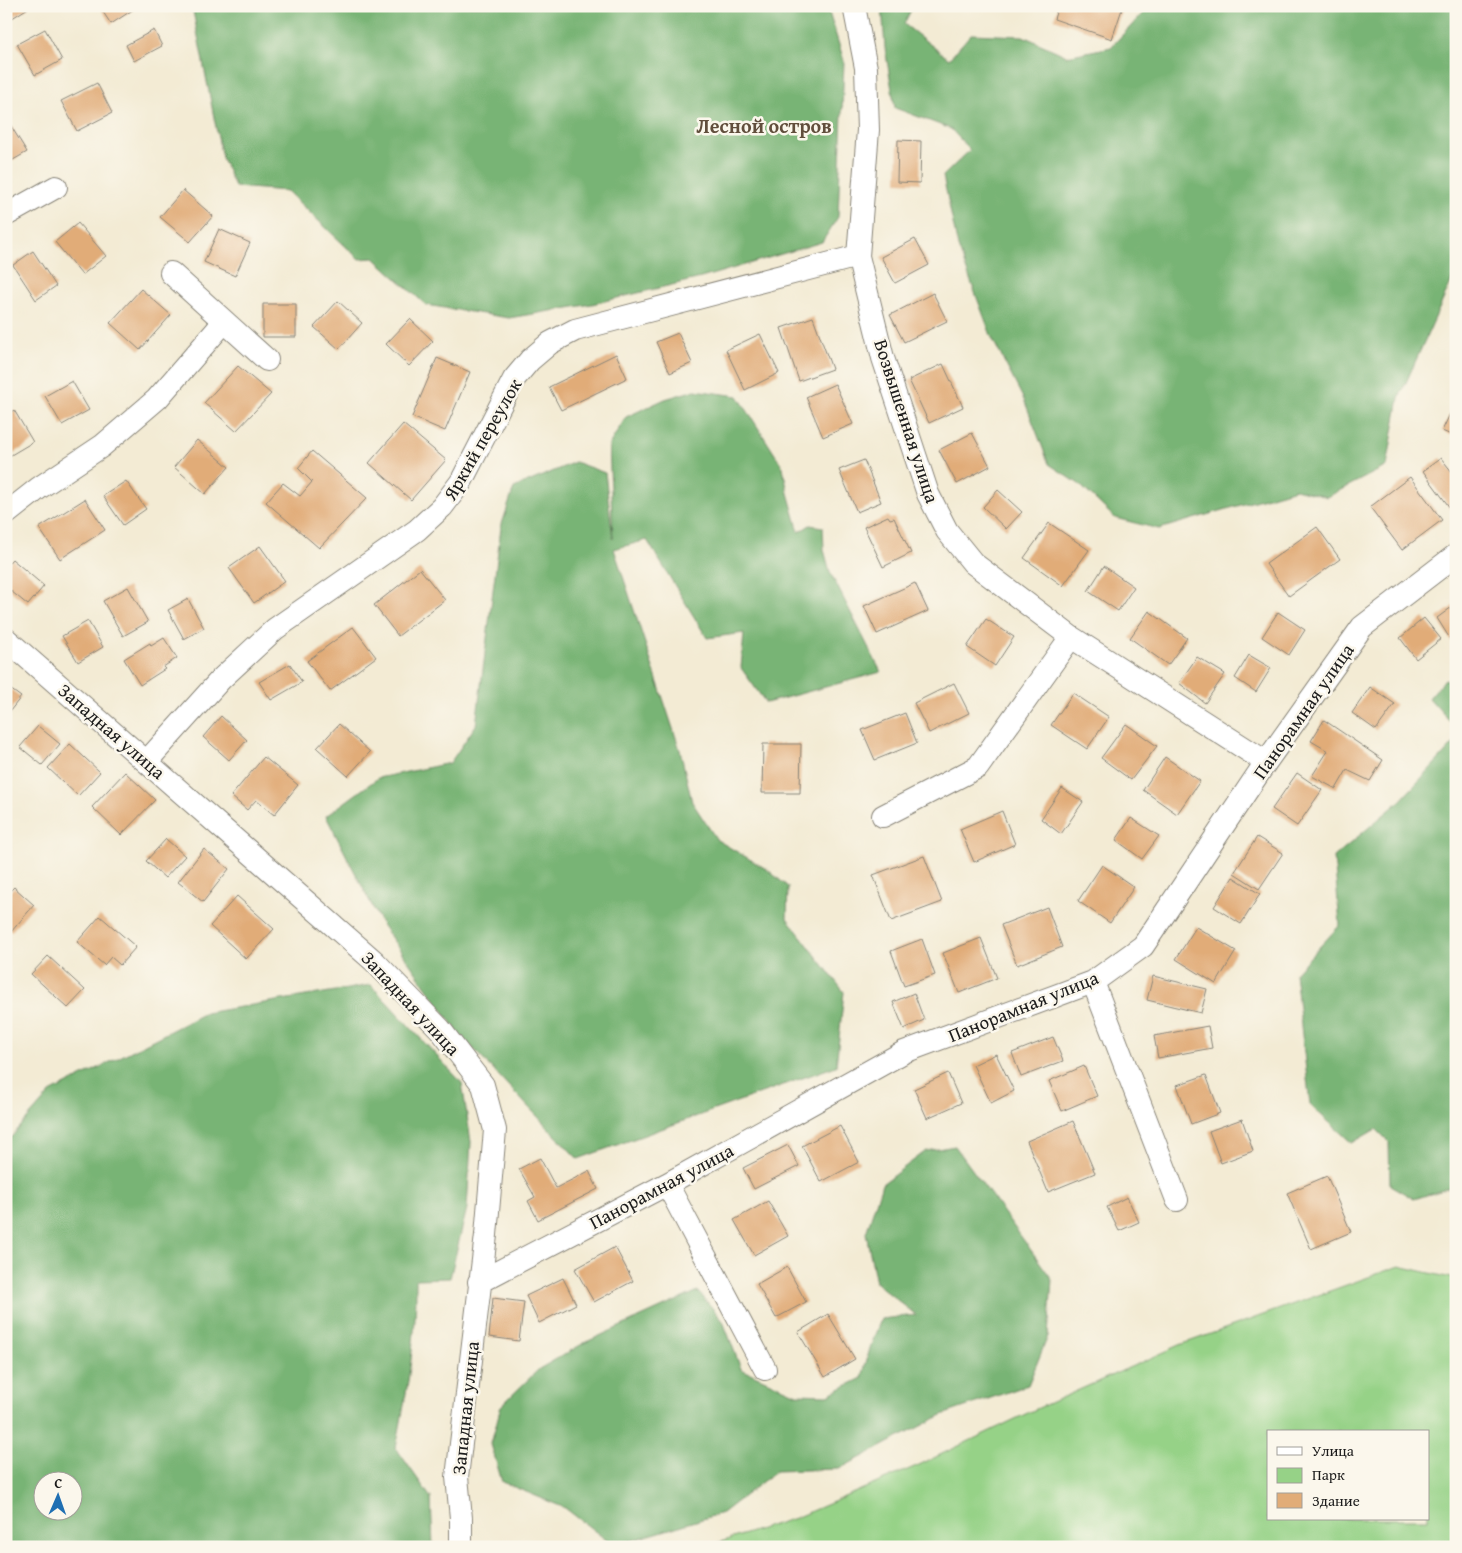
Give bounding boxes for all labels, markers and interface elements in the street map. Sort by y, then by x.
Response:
district label: Лесной остров [696,111,832,140]
street label: Возвышенная улица [867,335,947,507]
street label: Яркий переулок [435,373,528,506]
street label: Панорамная улица [1246,637,1360,785]
street label: Западная улица [52,676,172,786]
street label: Западная улица [355,944,467,1062]
street label: Панорамная улица [944,963,1102,1049]
street label: Панорамная улица [584,1136,738,1236]
street label: Западная улица [444,1340,486,1476]
legend [1267,1430,1430,1520]
text: Улица [1312,1440,1355,1461]
text: Парк [1312,1464,1345,1485]
north arrow [32,1470,82,1520]
text: С [54,1473,63,1493]
text: Здание [1312,1490,1360,1511]

